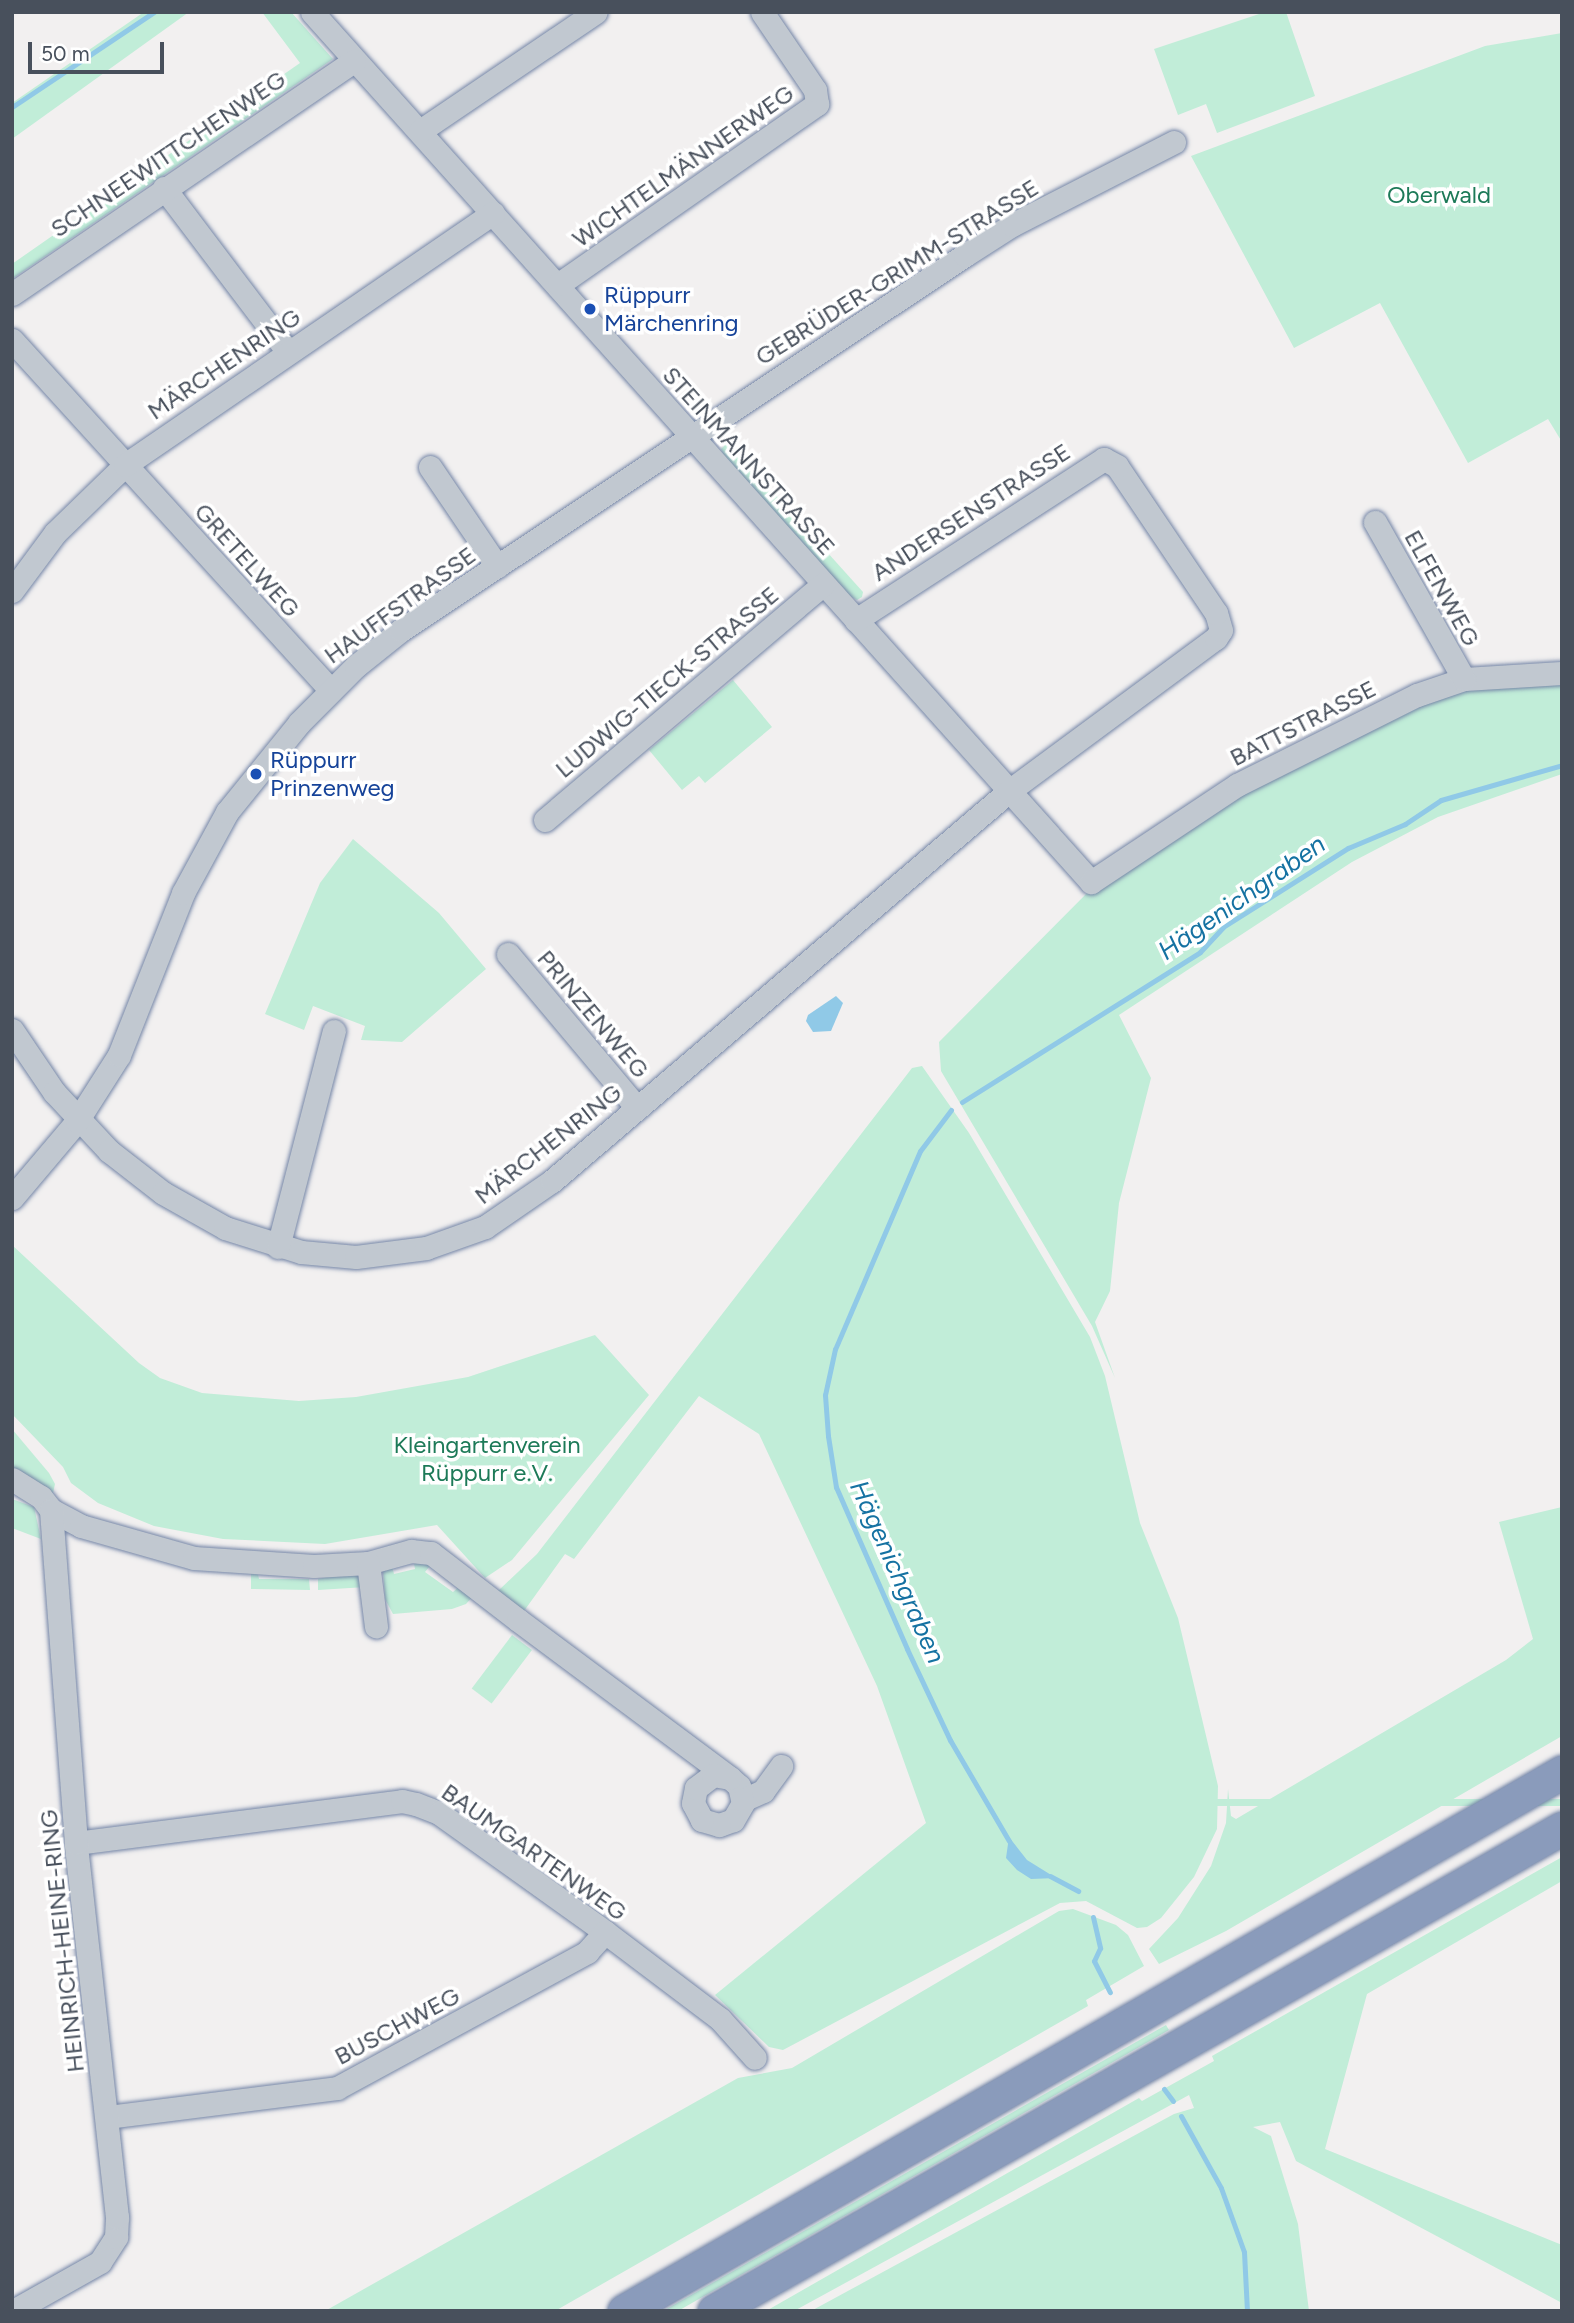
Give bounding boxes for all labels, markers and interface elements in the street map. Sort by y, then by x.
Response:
scale bar [32,28,168,72]
text: 50 m [41,41,90,66]
street label: SCHNEEWITTCHENWEG [45,65,291,243]
street label: WICHTELMÄNNERWEG [567,79,799,253]
street label: GEBRÜDER-GRIMM-STRASSE [750,173,1044,371]
park label: Oberwald [1387,181,1491,209]
place label: Rüppurr Märchenring [604,281,739,337]
marker: Rüppurr Märchenring [582,301,598,317]
street label: MÄRCHENRING [142,302,306,426]
street label: STEINMANNSTRASSE [657,361,841,561]
street label: ANDERSENSTRASSE [866,437,1076,587]
street label: GRETELWEG [188,497,306,623]
street label: ELFENWEG [1398,525,1486,651]
street label: HAUFFSTRASSE [319,540,481,670]
street label: LUDWIG-TIECK-STRASSE [550,580,784,784]
street label: BATTSTRASSE [1225,674,1381,772]
place label: Rüppurr Prinzenweg [270,746,395,802]
marker: Rüppurr Prinzenweg [248,766,264,782]
water label: Hägenichgraben [1152,829,1332,967]
street label: PRINZENWEG [531,944,655,1084]
street label: MÄRCHENRING [469,1078,627,1210]
park label: Kleingartenverein Rüppurr e.V. [393,1431,581,1487]
water label: Hägenichgraben [843,1476,951,1668]
street label: BAUMGARTENWEG [436,1777,632,1927]
street label: HEINRICH-HEINE-RING [34,1808,90,2074]
street label: BUSCHWEG [330,1981,464,2071]

